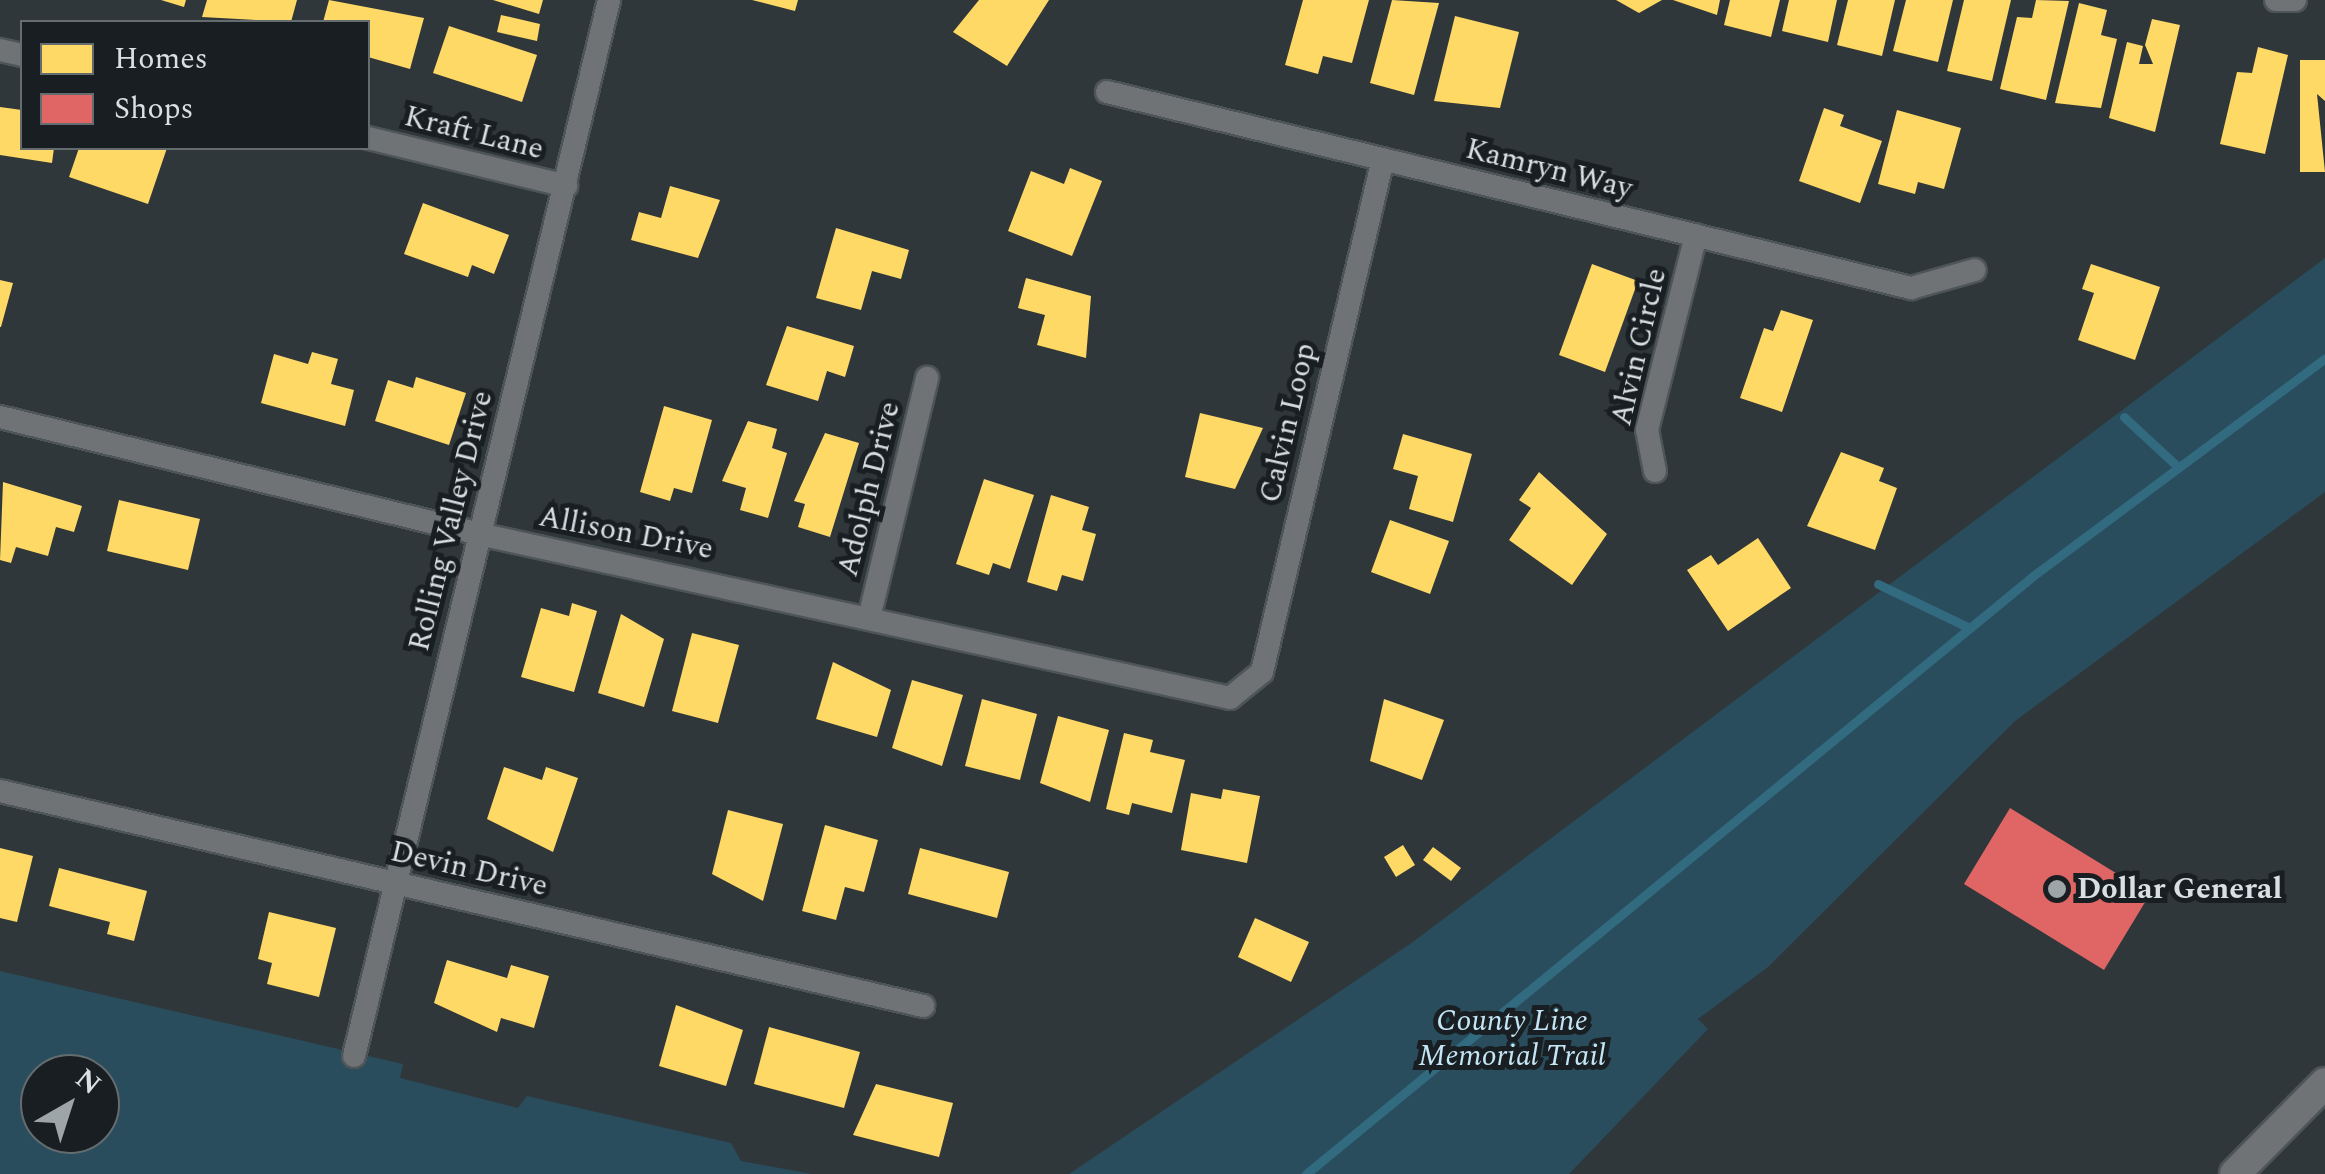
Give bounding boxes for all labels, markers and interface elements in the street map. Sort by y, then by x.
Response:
legend [20,20,370,150]
text: Homes [114,36,208,82]
text: Shops [114,86,194,132]
street label: Kraft Lane [401,98,547,168]
street label: Kamryn Way [1462,131,1636,207]
street label: Alvin Circle [1603,265,1675,429]
street label: Calvin Loop [1252,340,1324,506]
street label: Rolling Valley Drive [401,387,501,655]
street label: Adolph Drive [830,398,908,580]
street label: Allison Drive [536,498,716,568]
street label: Devin Drive [387,833,551,905]
place label: Dollar General [2077,871,2282,907]
marker: Dollar General [2046,878,2068,900]
park label: County Line Memorial Trail [1418,1003,1606,1074]
north arrow [20,1054,120,1154]
text: N [66,1058,110,1106]

